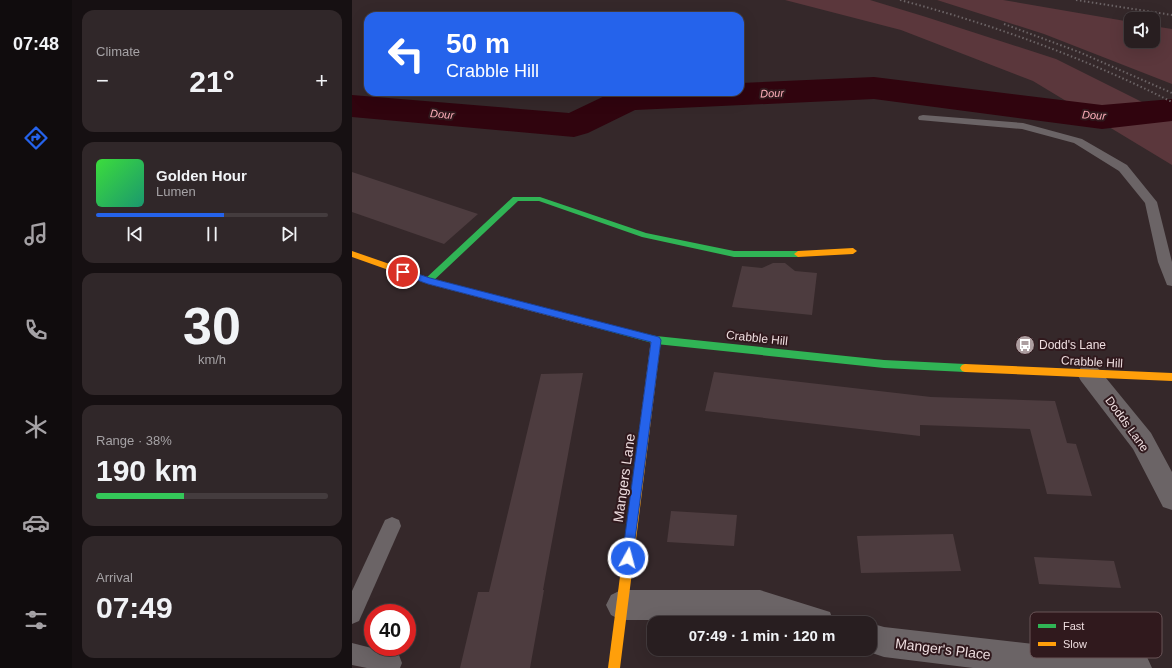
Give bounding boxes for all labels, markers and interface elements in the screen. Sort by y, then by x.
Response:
map controls [1124,12,1160,48]
button: sound [1124,12,1160,48]
icon: left [380,28,432,80]
text: 50 m [446,28,510,59]
text: 07:48 [13,34,59,54]
text: Climate [96,44,140,59]
text: Crabble Hill [446,61,539,81]
text: 21° [189,65,235,98]
text: − [96,68,109,93]
text: + [315,68,328,93]
water label: Dour [760,87,785,99]
water label: Dour [430,107,456,121]
water label: Dour [1082,108,1108,122]
icon: directions [22,124,50,152]
text: Golden Hour [156,167,247,184]
text: Lumen [156,184,196,199]
icon: music [22,220,50,248]
icon: previous [124,223,146,245]
icon: pause [201,223,223,245]
icon: next [278,223,300,245]
pin [386,255,420,289]
icon: arrive [392,261,414,283]
text: 30 [183,297,241,355]
icon: phone [22,316,50,344]
street label: Crabble Hill [725,328,789,348]
bus stop icon: Dodd's Lane [1014,334,1036,356]
place label: Dodd's Lane [1039,338,1106,352]
text: km/h [198,352,226,367]
street label: Crabble Hill [1061,353,1123,371]
street label: Dodds Lane [1102,394,1152,455]
icon: climate [22,413,50,441]
street label: Mangers Lane [610,432,638,523]
text: Range · 38% [96,433,172,448]
text: 190 km [96,454,198,487]
icon: car [22,509,50,537]
position arrow [607,537,649,579]
text: Arrival [96,570,133,585]
text: 07:49 [96,591,173,624]
speed limit sign: 40 [364,604,416,656]
icon: filters [22,606,50,634]
legend [1030,612,1162,658]
text: Fast [1063,620,1084,632]
text: 07:49 · 1 min · 120 m [689,627,835,644]
street label: Manger's Place [894,635,992,663]
text: Slow [1063,638,1087,650]

